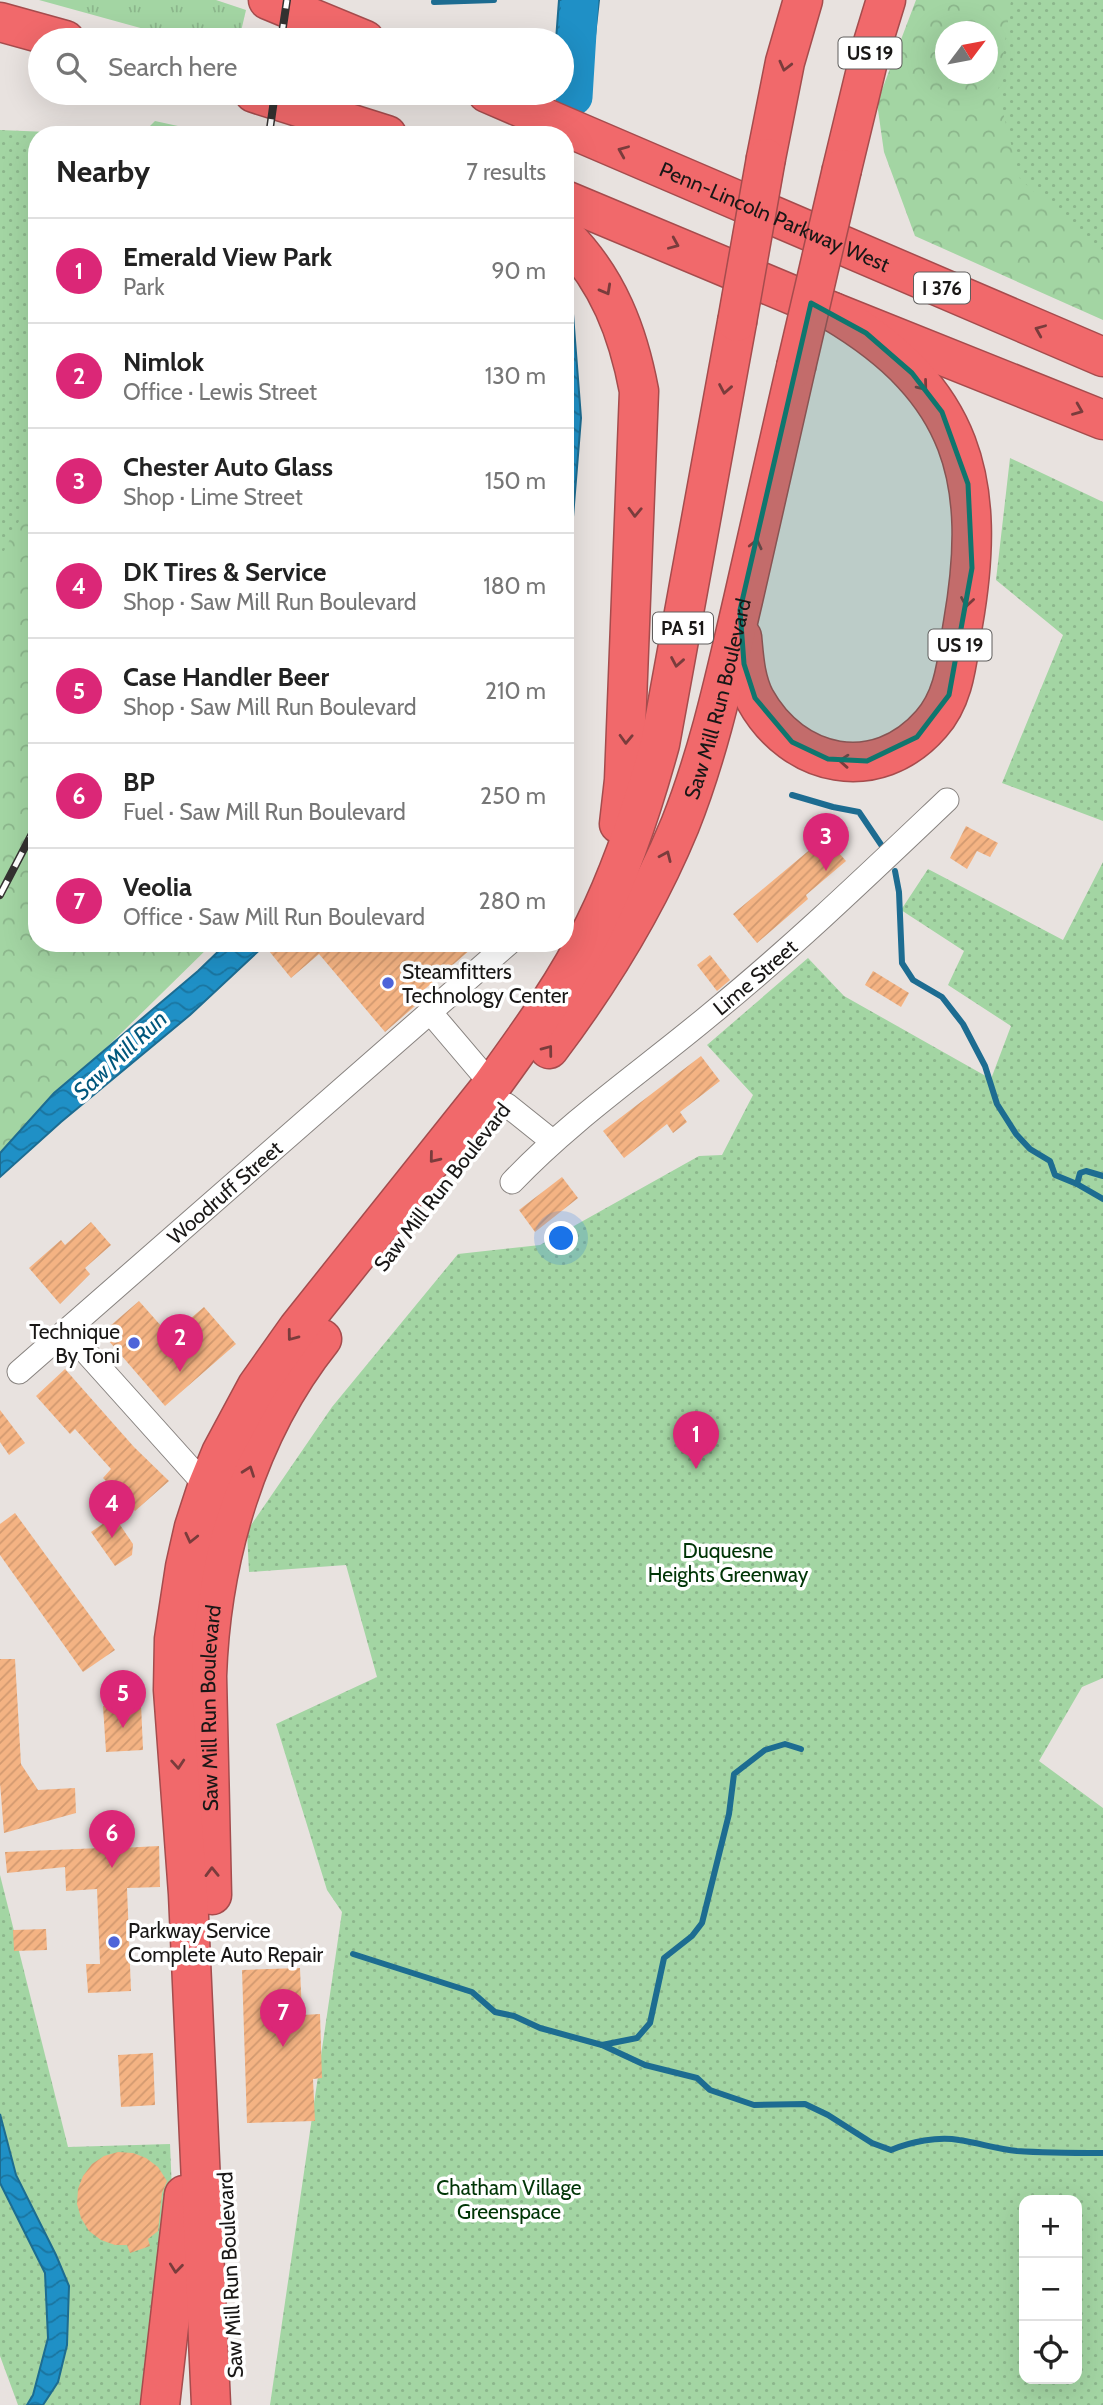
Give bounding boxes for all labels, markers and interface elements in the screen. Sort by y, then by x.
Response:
north arrow [935,21,998,84]
search box [28,28,574,105]
road number: US 19 [838,38,902,68]
icon: search [52,48,90,86]
text: Search here [108,51,237,83]
one-way arrow [778,60,793,72]
one-way arrow [617,145,630,159]
text: Nearby [56,153,150,190]
street label: Penn-Lincoln Parkway West [656,156,893,277]
text: 7 results [466,158,546,186]
one-way arrow [667,236,679,250]
text: Emerald View Park [123,241,332,273]
text: 1 [75,257,83,285]
text: 90 m [492,257,546,285]
road number: I 376 [914,272,970,304]
text: Park [123,273,164,301]
one-way arrow [598,283,611,296]
one-way arrow [1035,324,1048,338]
text: Nimlok [123,346,204,378]
text: 2 [73,362,85,390]
text: 130 m [485,362,546,390]
text: Office · Lewis Street [123,378,317,406]
one-way arrow [914,379,927,391]
one-way arrow [718,383,733,395]
one-way arrow [1071,402,1084,416]
text: Chester Auto Glass [123,451,333,483]
text: 3 [73,467,85,495]
text: 150 m [485,467,546,495]
text: Shop · Lime Street [123,483,303,511]
one-way arrow [628,507,643,518]
one-way arrow [747,538,762,550]
text: DK Tires & Service [123,556,326,588]
text: 4 [72,572,86,600]
text: 180 m [483,572,546,600]
text: Shop · Saw Mill Run Boulevard [123,588,416,616]
street label: Saw Mill Run Boulevard [678,596,755,803]
one-way arrow [960,596,975,608]
road number: PA 51 [653,612,713,643]
road number: US 19 [928,630,992,660]
one-way arrow [670,656,685,667]
text: Case Handler Beer [123,661,329,693]
text: 5 [73,677,85,705]
text: 210 m [485,677,546,705]
text: Shop · Saw Mill Run Boulevard [123,693,416,721]
one-way arrow [618,734,633,745]
one-way arrow [839,754,850,769]
text: BP [123,766,155,798]
text: 6 [73,782,85,810]
text: 250 m [480,782,546,810]
text: Fuel · Saw Mill Run Boulevard [123,798,406,826]
pin: 3 [803,813,849,871]
one-way arrow [658,851,672,863]
text: Veolia [123,871,192,903]
text: 7 [73,887,85,915]
text: 280 m [479,887,546,915]
text: Office · Saw Mill Run Boulevard [123,903,425,931]
street label: Lime Street [708,934,802,1020]
place label: Steamfitters Technology Center [402,959,568,1008]
marker: Steamfitters Technology Center [380,975,396,991]
water label: Saw Mill Run [67,1005,173,1105]
one-way arrow [540,1045,552,1058]
street label: Saw Mill Run Boulevard [369,1098,515,1276]
street label: Woodruff Street [162,1135,287,1249]
one-way arrow [429,1150,442,1163]
your location [544,1221,578,1255]
pin: 2 [157,1314,203,1372]
place label: Technique By Toni [29,1319,120,1368]
one-way arrow [288,1328,301,1341]
marker: Technique By Toni [126,1335,142,1351]
pin: 1 [673,1411,719,1469]
one-way arrow [241,1466,255,1478]
pin: 4 [89,1480,135,1538]
one-way arrow [185,1532,200,1544]
park label: Duquesne Heights Greenway [648,1538,809,1587]
street label: Saw Mill Run Boulevard [194,1603,226,1812]
pin: 5 [100,1670,146,1728]
one-way arrow [170,1759,185,1770]
pin: 6 [89,1810,135,1868]
one-way arrow [204,1866,219,1877]
place label: Parkway Service Complete Auto Repair [128,1918,324,1967]
marker: Parkway Service Complete Auto Repair [106,1934,122,1950]
pin: 7 [260,1989,306,2047]
street label: Saw Mill Run Boulevard [212,2171,248,2379]
park label: Chatham Village Greenspace [436,2175,582,2224]
map controls [1019,2195,1082,2384]
button: + [1019,2195,1082,2258]
button: − [1019,2258,1082,2321]
one-way arrow [168,2262,183,2274]
button: locate [1019,2321,1082,2384]

